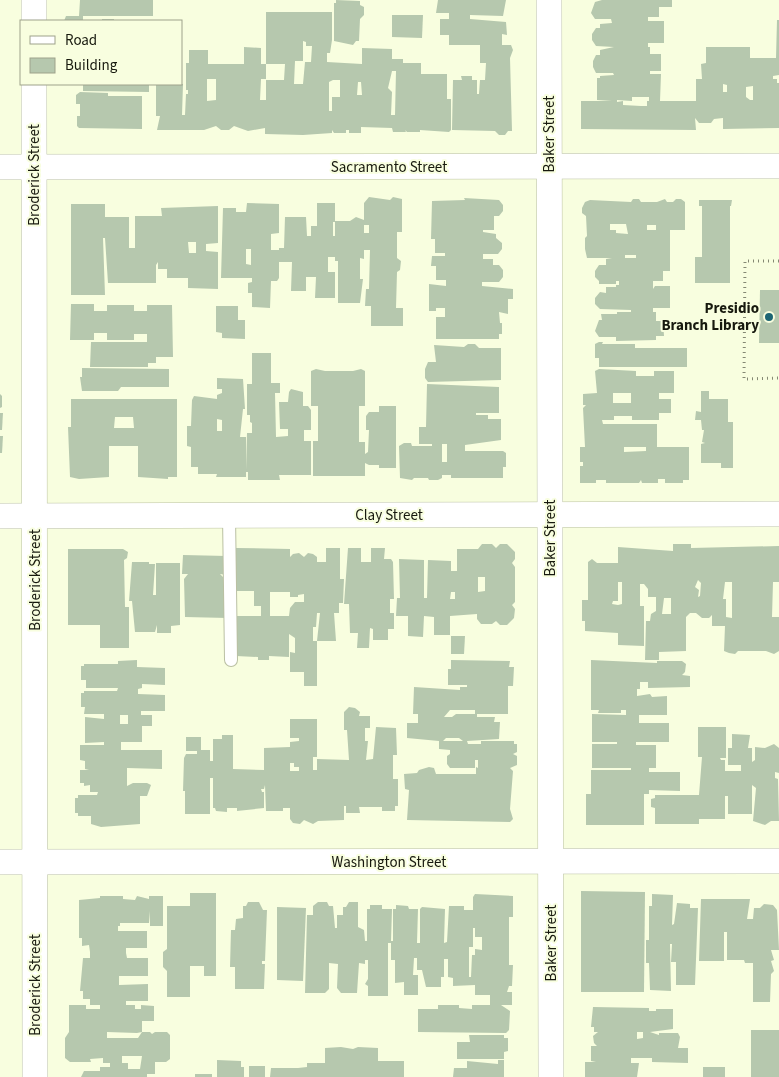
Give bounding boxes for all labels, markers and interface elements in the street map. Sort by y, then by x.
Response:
legend [20,20,182,85]
text: Road [65,30,97,51]
text: Building [65,55,118,76]
street label: Baker Street [539,96,560,172]
street label: Broderick Street [24,124,45,226]
street label: Sacramento Street [331,157,447,178]
place label: Presidio Branch Library [661,298,759,336]
marker: Presidio Branch Library [763,311,775,323]
street label: Baker Street [540,500,561,576]
street label: Clay Street [355,505,423,526]
street label: Broderick Street [25,529,46,631]
street label: Washington Street [332,852,446,873]
street label: Baker Street [541,905,562,981]
street label: Broderick Street [25,934,46,1036]

